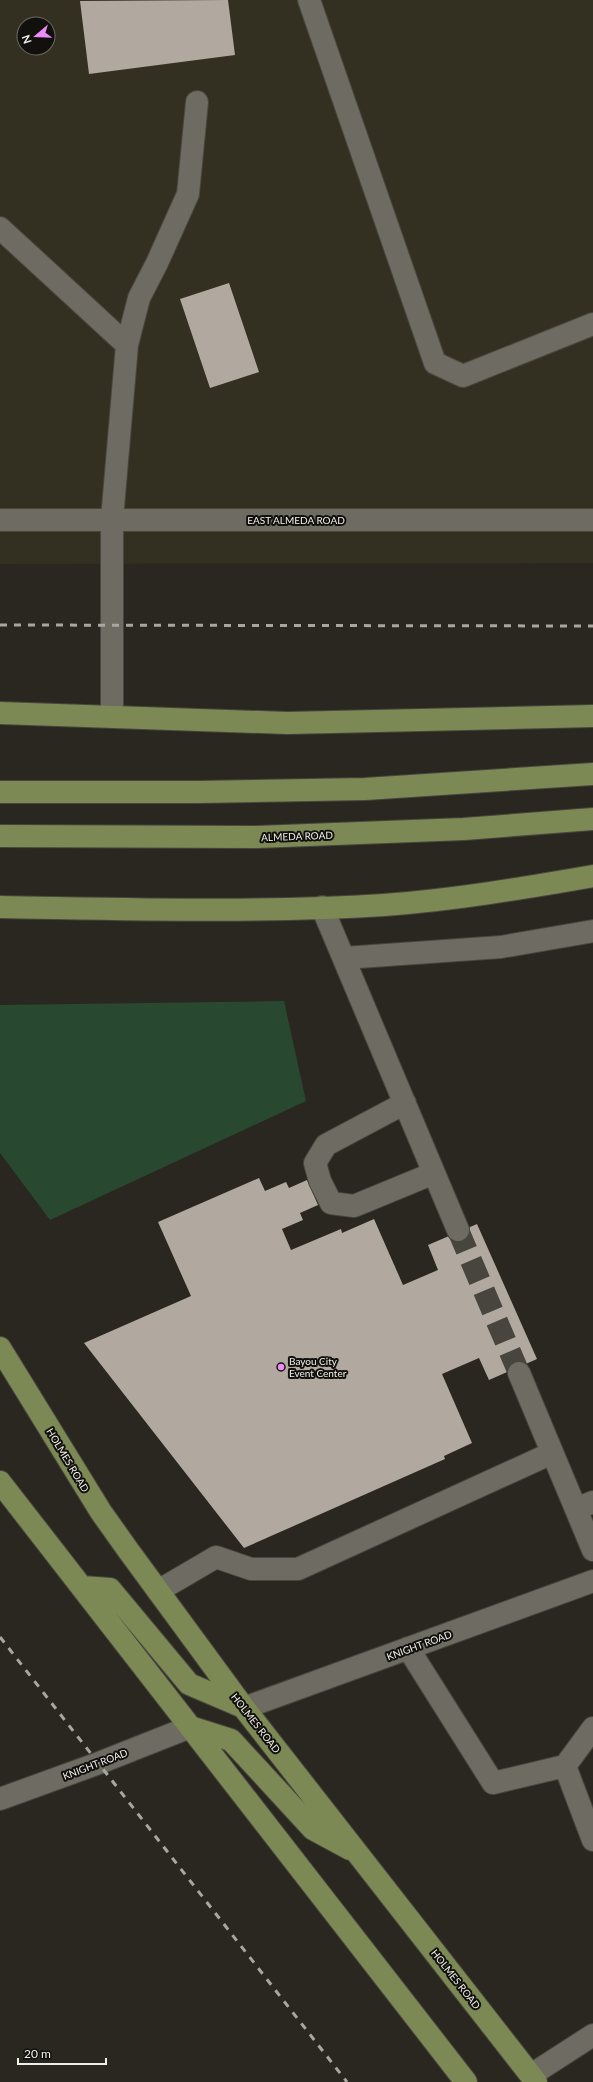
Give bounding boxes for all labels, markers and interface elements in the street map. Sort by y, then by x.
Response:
north arrow [16,16,56,56]
text: N [19,33,34,46]
street label: EAST ALMEDA ROAD [247,514,345,526]
street label: ALMEDA ROAD [261,829,333,843]
place label: Bayou City Event Center [289,1355,347,1379]
marker: Bayou City Event Center [276,1362,286,1372]
street label: HOLMES ROAD [44,1426,92,1494]
street label: KNIGHT ROAD [385,1628,454,1662]
street label: HOLMES ROAD [229,1691,283,1755]
street label: KNIGHT ROAD [61,1746,130,1782]
street label: HOLMES ROAD [429,1947,483,2011]
scale bar [18,2040,106,2066]
text: 20 m [24,2046,51,2061]

